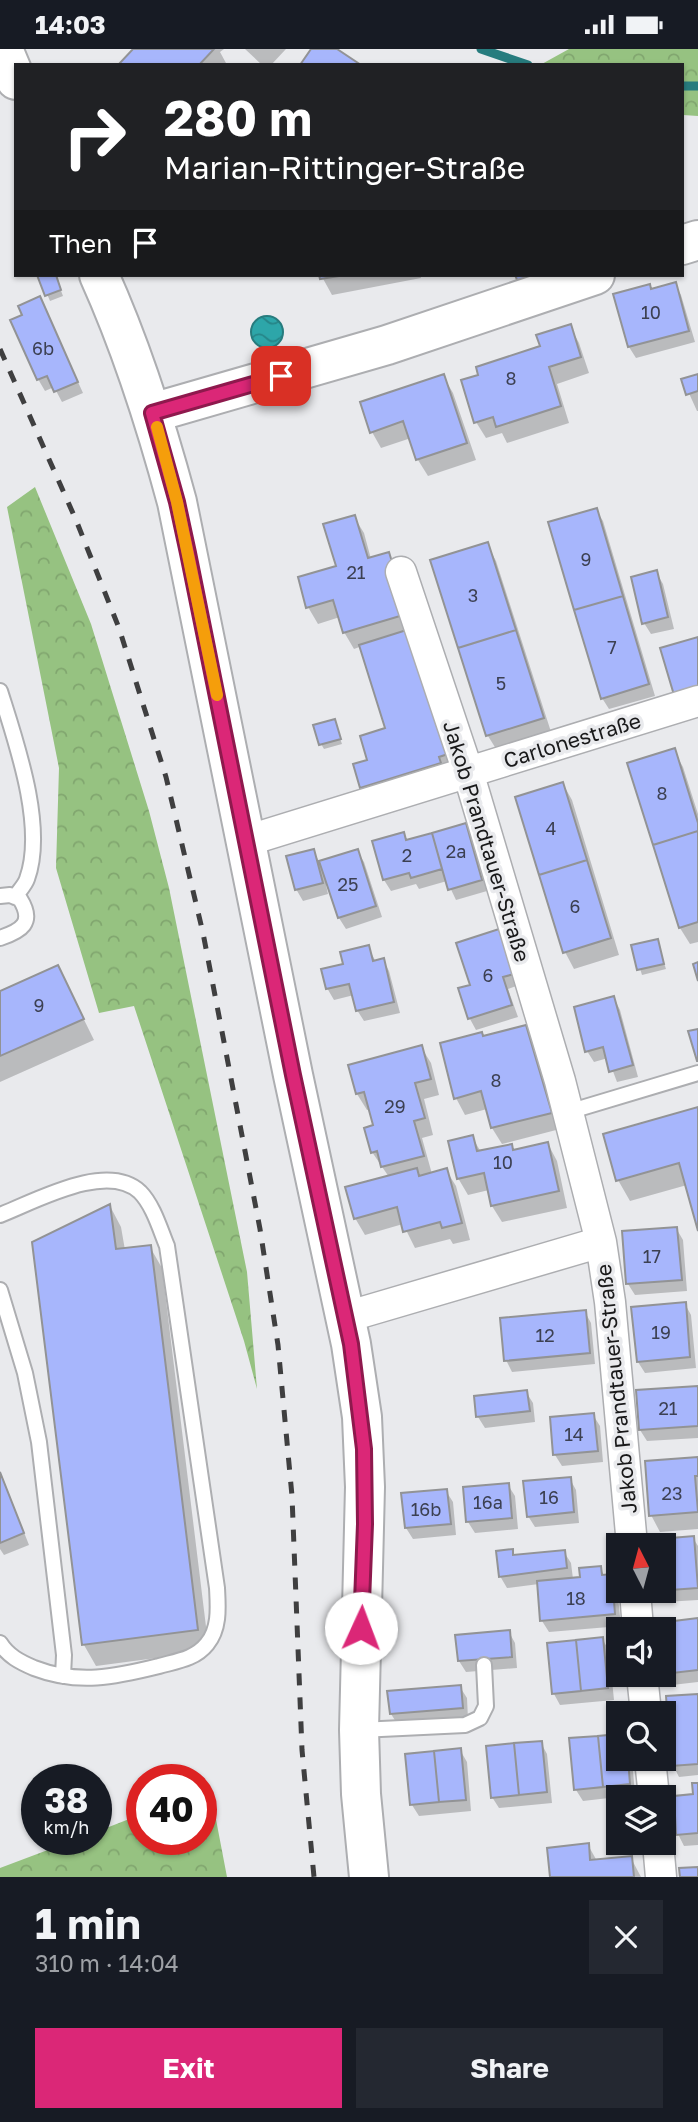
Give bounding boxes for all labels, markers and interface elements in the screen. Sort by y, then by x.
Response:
text: 14:03 [35,9,106,40]
text: 280 m [164,88,312,147]
icon: right [49,91,140,182]
text: Marian-Rittinger-Straße [164,148,525,186]
icon: arrive [126,224,164,262]
text: Then [49,228,112,259]
house number: 10 [641,301,661,323]
house number: 6b [32,337,54,359]
pin [251,346,311,406]
icon: arrive [262,357,300,395]
house number: 8 [506,367,516,389]
house number: 9 [581,548,591,570]
house number: 21 [346,561,366,583]
house number: 3 [468,584,478,606]
house number: 7 [607,636,617,658]
house number: 5 [496,672,506,694]
street label: Carlonestraße [500,707,644,773]
street label: Jakob Prandtauer-Straße [438,717,536,965]
house number: 8 [657,782,667,804]
house number: 4 [546,817,557,839]
house number: 2a [446,840,466,862]
house number: 2 [402,844,412,866]
house number: 25 [338,873,358,895]
house number: 6 [570,895,580,917]
house number: 6 [483,964,493,986]
house number: 9 [34,994,44,1016]
house number: 8 [491,1069,501,1091]
house number: 29 [384,1095,406,1117]
house number: 10 [493,1151,513,1173]
house number: 17 [643,1245,661,1267]
street label: Jakob Prandtauer-Straße [590,1263,642,1515]
house number: 19 [651,1321,671,1343]
house number: 12 [535,1324,555,1346]
house number: 21 [658,1397,678,1419]
house number: 14 [564,1423,584,1445]
house number: 23 [662,1482,682,1504]
house number: 16 [539,1486,559,1508]
house number: 16a [473,1491,503,1513]
house number: 16b [411,1498,441,1520]
north arrow [606,1533,676,1603]
map controls [606,1533,676,1855]
house number: 18 [566,1587,586,1609]
position arrow [324,1591,398,1665]
button: sound [606,1617,676,1687]
button: search [606,1701,676,1771]
speed limit sign: 40 [126,1764,217,1855]
text: 38 [45,1779,88,1821]
button: layers [606,1785,676,1855]
text: km/h [44,1816,89,1838]
text: 1 min [35,1898,141,1948]
button: close [589,1900,663,1974]
text: 310 m · 14:04 [35,1949,179,1977]
button: Exit [35,2028,342,2108]
button: Share [356,2028,663,2108]

